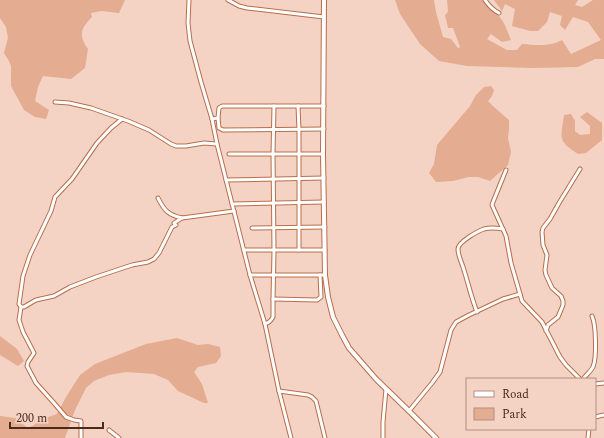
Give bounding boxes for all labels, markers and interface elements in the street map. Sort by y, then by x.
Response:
legend [466,378,596,430]
text: Road [502,385,529,404]
scale bar [10,404,103,430]
text: Park [502,405,527,424]
text: 200 m [16,409,47,428]

